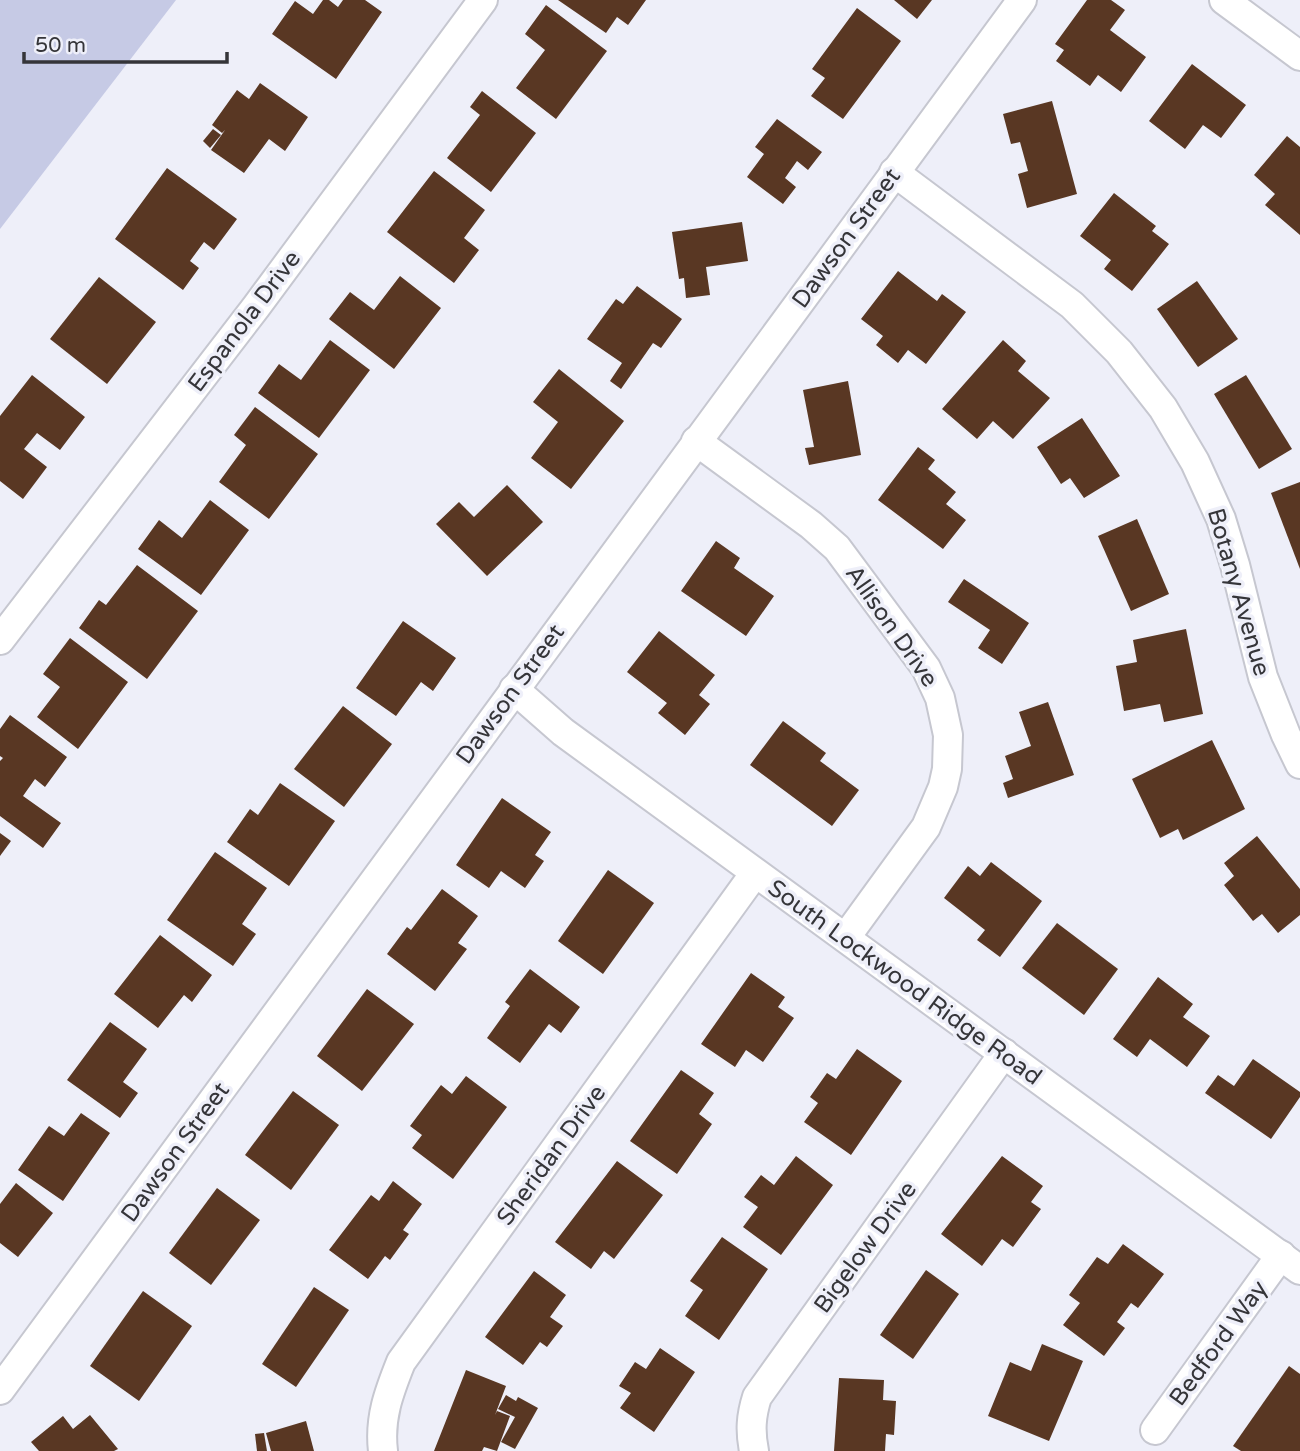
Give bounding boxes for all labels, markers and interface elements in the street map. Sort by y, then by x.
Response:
scale bar [24,21,228,65]
text: 50 m [35,33,86,58]
street label: Dawson Street [786,163,907,314]
street label: Espanola Drive [182,245,307,398]
street label: Botany Avenue [1201,505,1276,679]
street label: Allison Drive [839,560,944,693]
street label: Dawson Street [450,619,571,770]
street label: South Lockwood Ridge Road [762,873,1047,1091]
street label: Dawson Street [115,1077,236,1228]
street label: Sheridan Drive [491,1079,612,1231]
street label: Bigelow Drive [808,1176,923,1319]
street label: Bedford Way [1163,1275,1274,1412]

